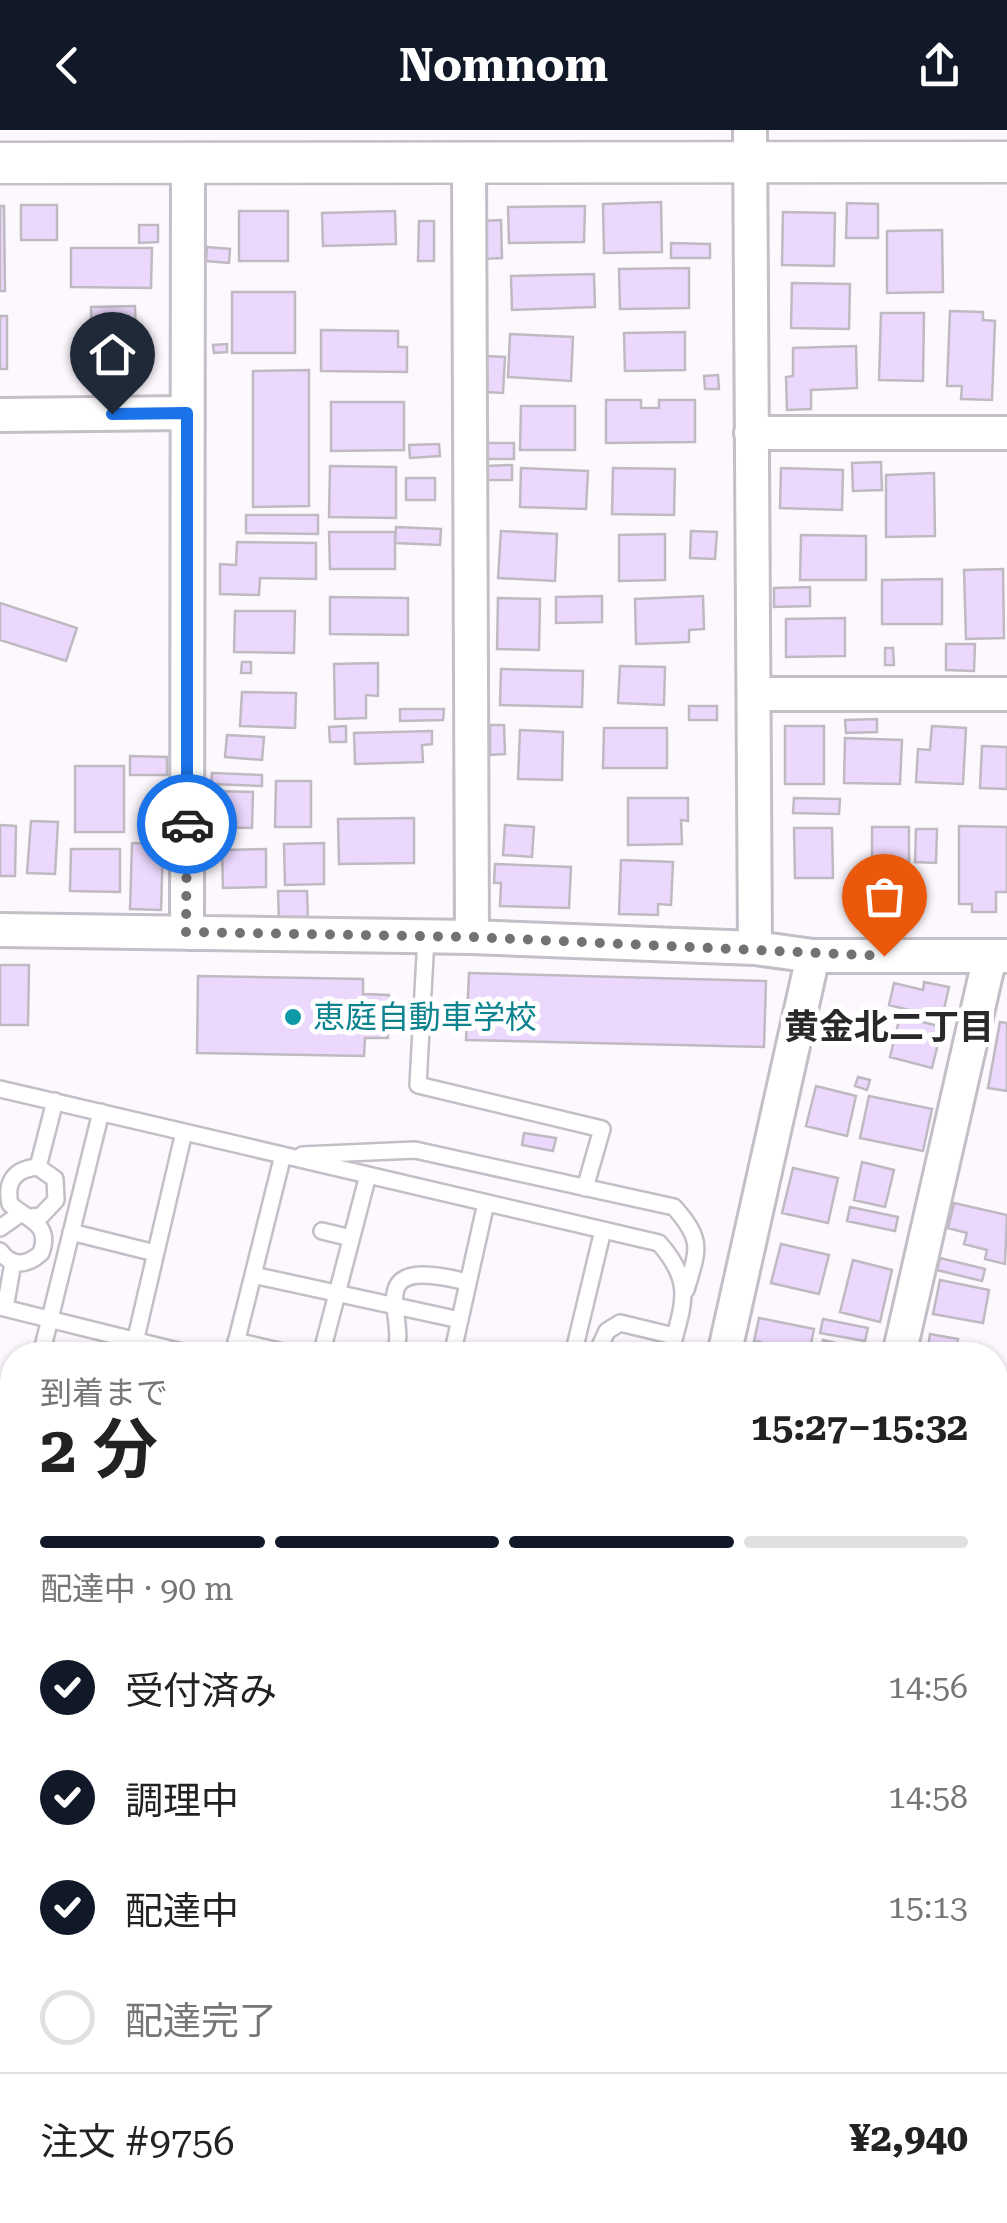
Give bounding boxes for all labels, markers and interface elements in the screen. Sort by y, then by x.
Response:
icon: back [40,38,95,93]
icon: share [912,38,967,93]
text: Nomnom [399,39,608,92]
pin [70,312,155,415]
icon: home [85,327,140,382]
courier [137,774,237,874]
icon: car [160,797,215,852]
pin [842,854,927,957]
icon: bag [857,869,912,924]
place label: 恵庭自動車学校 [313,998,537,1036]
marker: 恵庭自動車学校 [282,1006,304,1028]
district label: 黄金北二丁目 [784,1007,994,1048]
text: 到着まで [40,1374,168,1412]
text: 15:27–15:32 [751,1405,968,1449]
text: 2 分 [40,1412,158,1488]
text: 配達中 · 90 m [40,1570,233,1608]
icon: check [40,1660,95,1715]
text: 14:56 [888,1668,968,1706]
text: 受付済み [125,1669,277,1713]
icon: check [40,1770,95,1825]
text: 14:58 [888,1778,968,1816]
text: 調理中 [125,1779,239,1823]
icon: check [40,1880,95,1935]
text: 15:13 [888,1888,968,1926]
text: 配達中 [125,1889,239,1933]
text: 配達完了 [125,1999,277,2043]
text: ¥2,940 [849,2116,968,2160]
text: 注文 #9756 [40,2120,235,2164]

